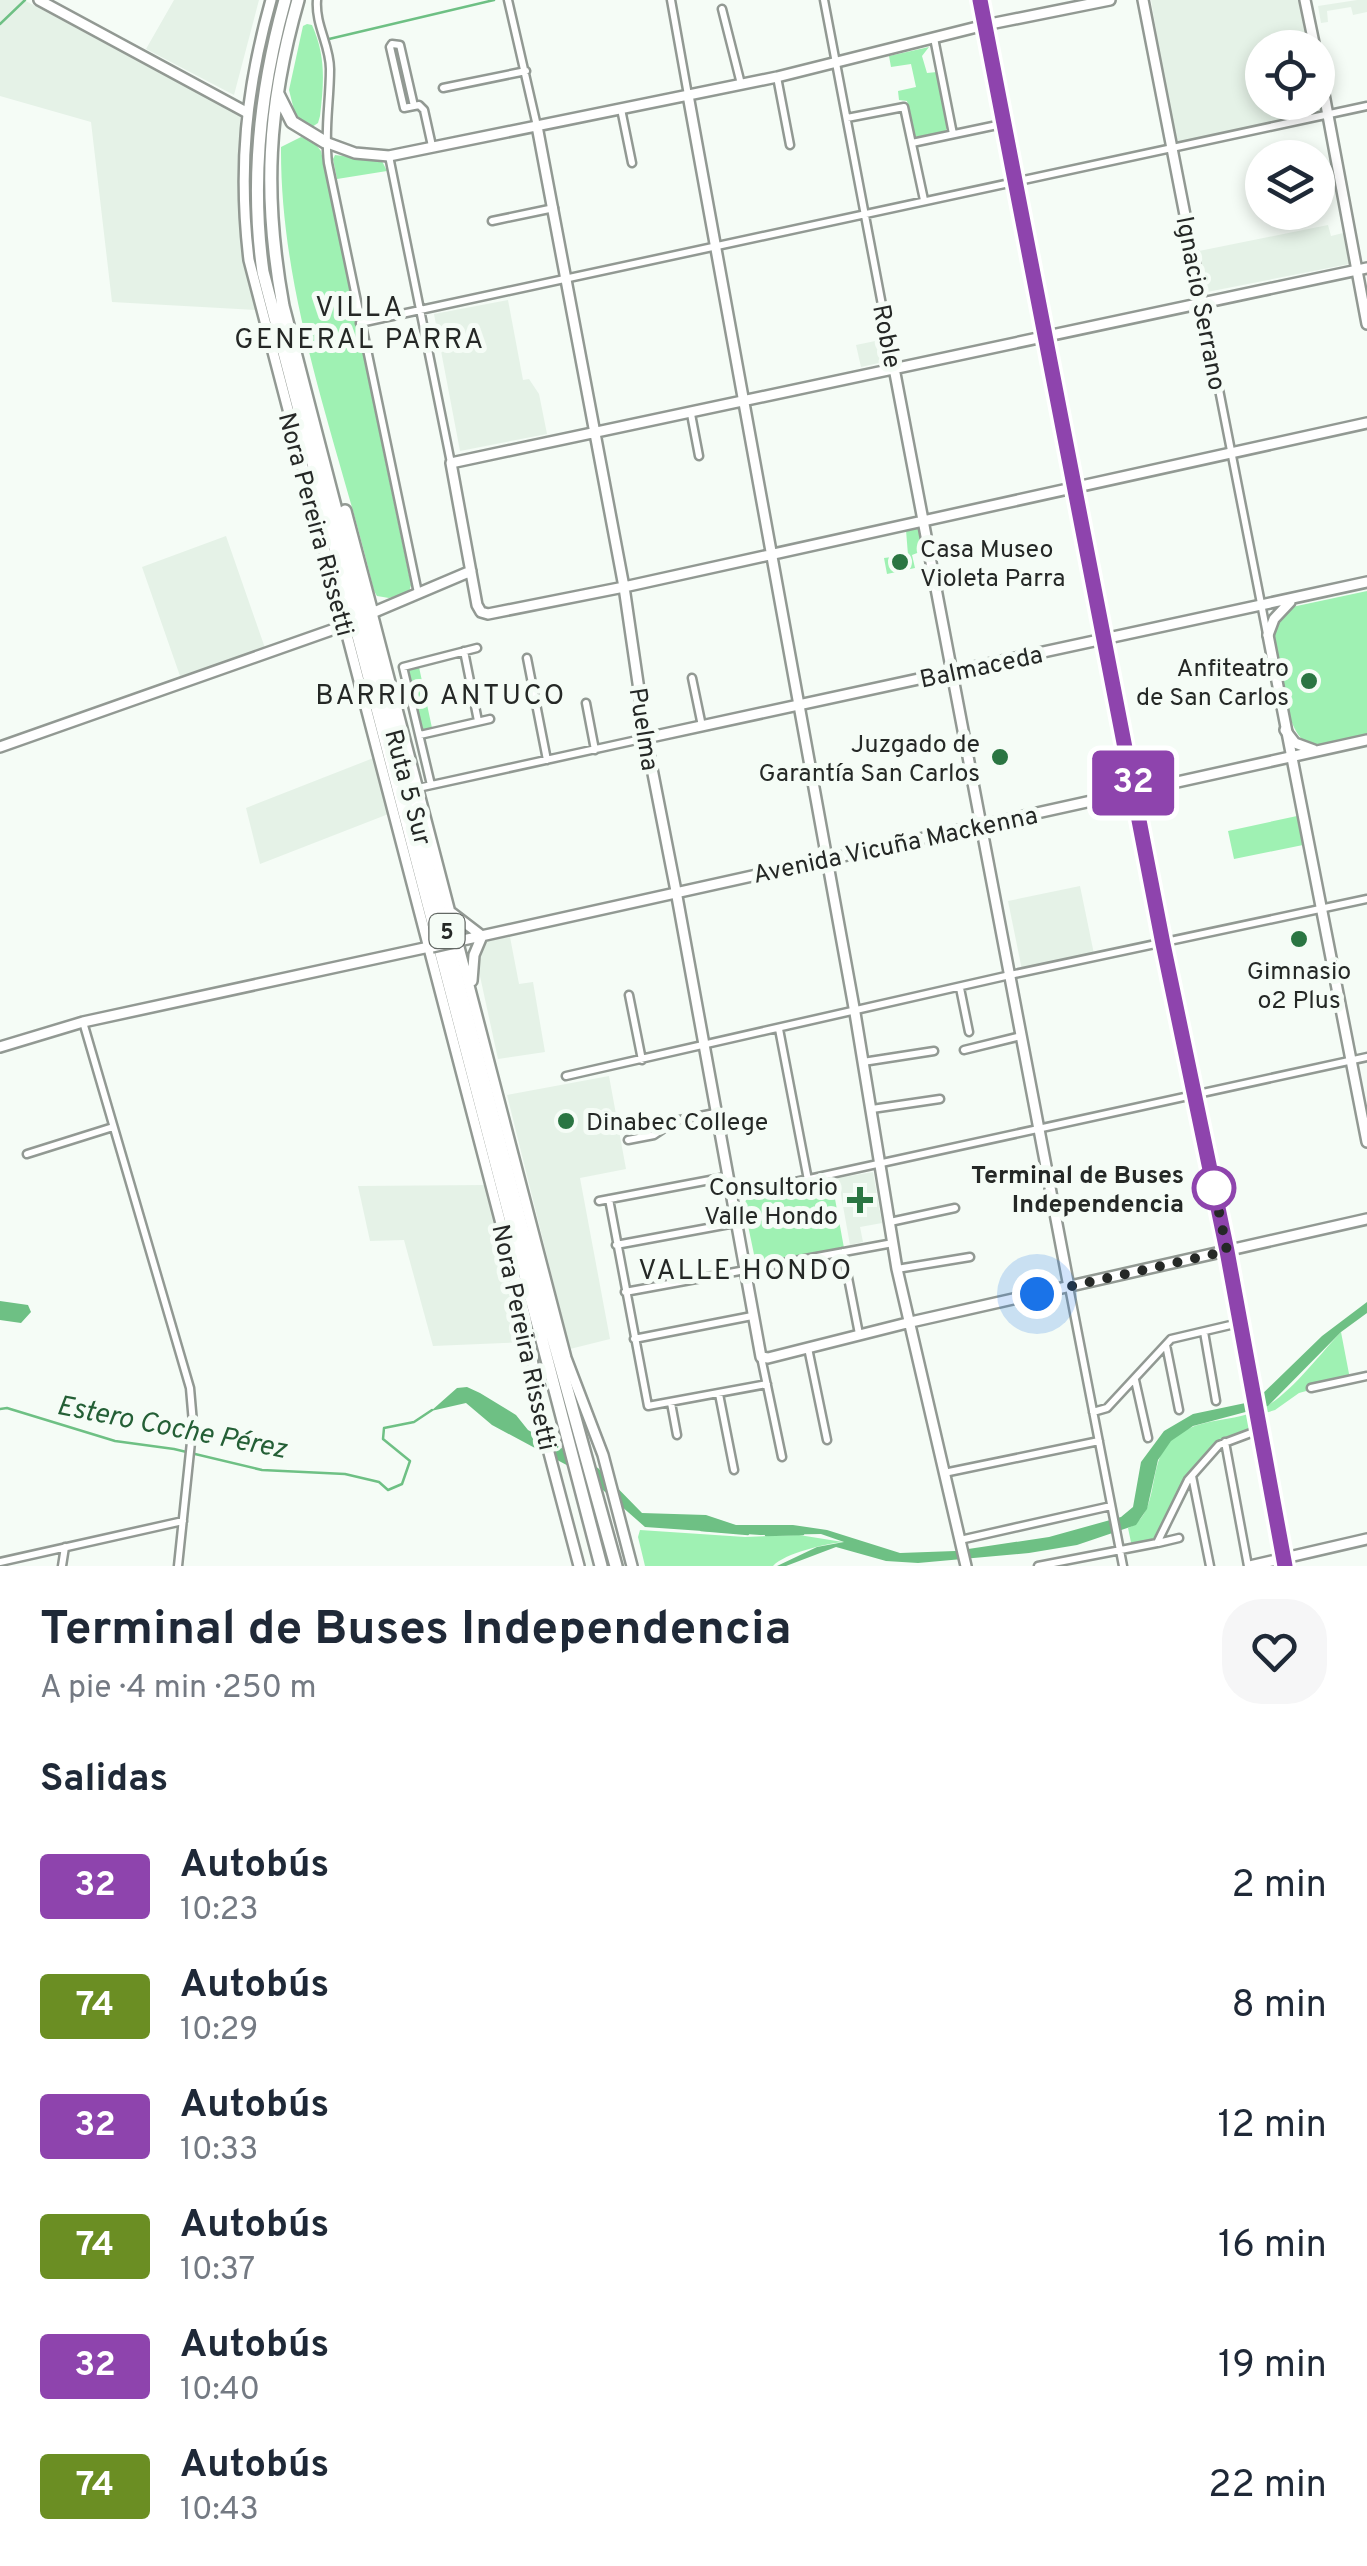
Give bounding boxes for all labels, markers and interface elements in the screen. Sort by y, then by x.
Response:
map controls [1245,30,1335,230]
button: locate [1245,30,1335,120]
button: layers [1245,140,1335,230]
street label: Ignacio Serrano [1166,214,1232,393]
district label: VILLA GENERAL PARRA [234,291,486,359]
street label: Roble [863,302,907,371]
street label: Nora Pereira Rissetti [269,409,359,640]
place label: Casa Museo Violeta Parra [920,535,1065,596]
marker: Casa Museo Violeta Parra [889,551,911,573]
street label: Balmaceda [917,640,1046,698]
place label: Anfiteatro de San Carlos [1136,654,1289,715]
marker: Anfiteatro de San Carlos [1298,670,1320,692]
district label: BARRIO ANTUCO [315,679,567,715]
street label: Puelma [620,686,664,773]
street label: Ruta 5 Sur [375,726,437,850]
place label: Juzgado de Garantía San Carlos [758,730,980,791]
marker: Juzgado de Garantía San Carlos [989,746,1011,768]
line badge: 32 [1088,750,1178,816]
text: 32 [1112,761,1154,805]
street label: Avenida Vicuña Mackenna [750,801,1041,893]
road number: 5 [430,914,464,948]
marker: Gimnasio o2 Plus [1288,928,1310,950]
place label: Gimnasio o2 Plus [1247,957,1351,1018]
place label: Dinabec College [586,1108,768,1140]
marker: Dinabec College [555,1110,577,1132]
place label: Terminal de Buses Independencia [971,1161,1184,1222]
marker: Terminal de Buses Independencia [1193,1167,1235,1209]
place label: Consultorio Valle Hondo [704,1173,838,1234]
marker: Consultorio Valle Hondo [847,1187,873,1213]
street label: Nora Pereira Rissetti [482,1222,562,1454]
district label: VALLE HONDO [638,1254,854,1290]
your location [1012,1269,1062,1319]
water label: Estero Coche Pérez [53,1389,291,1469]
button: heart [1222,1599,1327,1704]
text: Terminal de Buses Independencia [40,1601,791,1661]
text: A pie · 4 min · 250 m [40,1669,317,1709]
text: Salidas [40,1756,168,1805]
text: Autobús [180,1842,329,1891]
text: 2 min [1232,1862,1327,1911]
text: 32 [74,1864,116,1908]
text: 10:23 [180,1891,259,1931]
text: Autobús [180,1962,329,2011]
text: 8 min [1232,1982,1327,2031]
text: 74 [76,1984,114,2028]
text: 10:29 [180,2011,258,2051]
text: Autobús [180,2082,329,2131]
text: 12 min [1217,2102,1327,2151]
text: 32 [74,2104,116,2148]
text: 10:33 [180,2131,258,2171]
text: Autobús [180,2202,329,2251]
text: 16 min [1218,2222,1327,2271]
text: 74 [76,2224,114,2268]
text: 10:37 [180,2251,255,2291]
text: Autobús [180,2322,329,2371]
text: 19 min [1218,2342,1327,2391]
text: 32 [74,2344,116,2388]
text: 10:40 [180,2371,260,2411]
text: Autobús [180,2442,329,2491]
text: 22 min [1208,2462,1327,2511]
text: 74 [76,2464,114,2508]
text: 10:43 [180,2491,259,2531]

